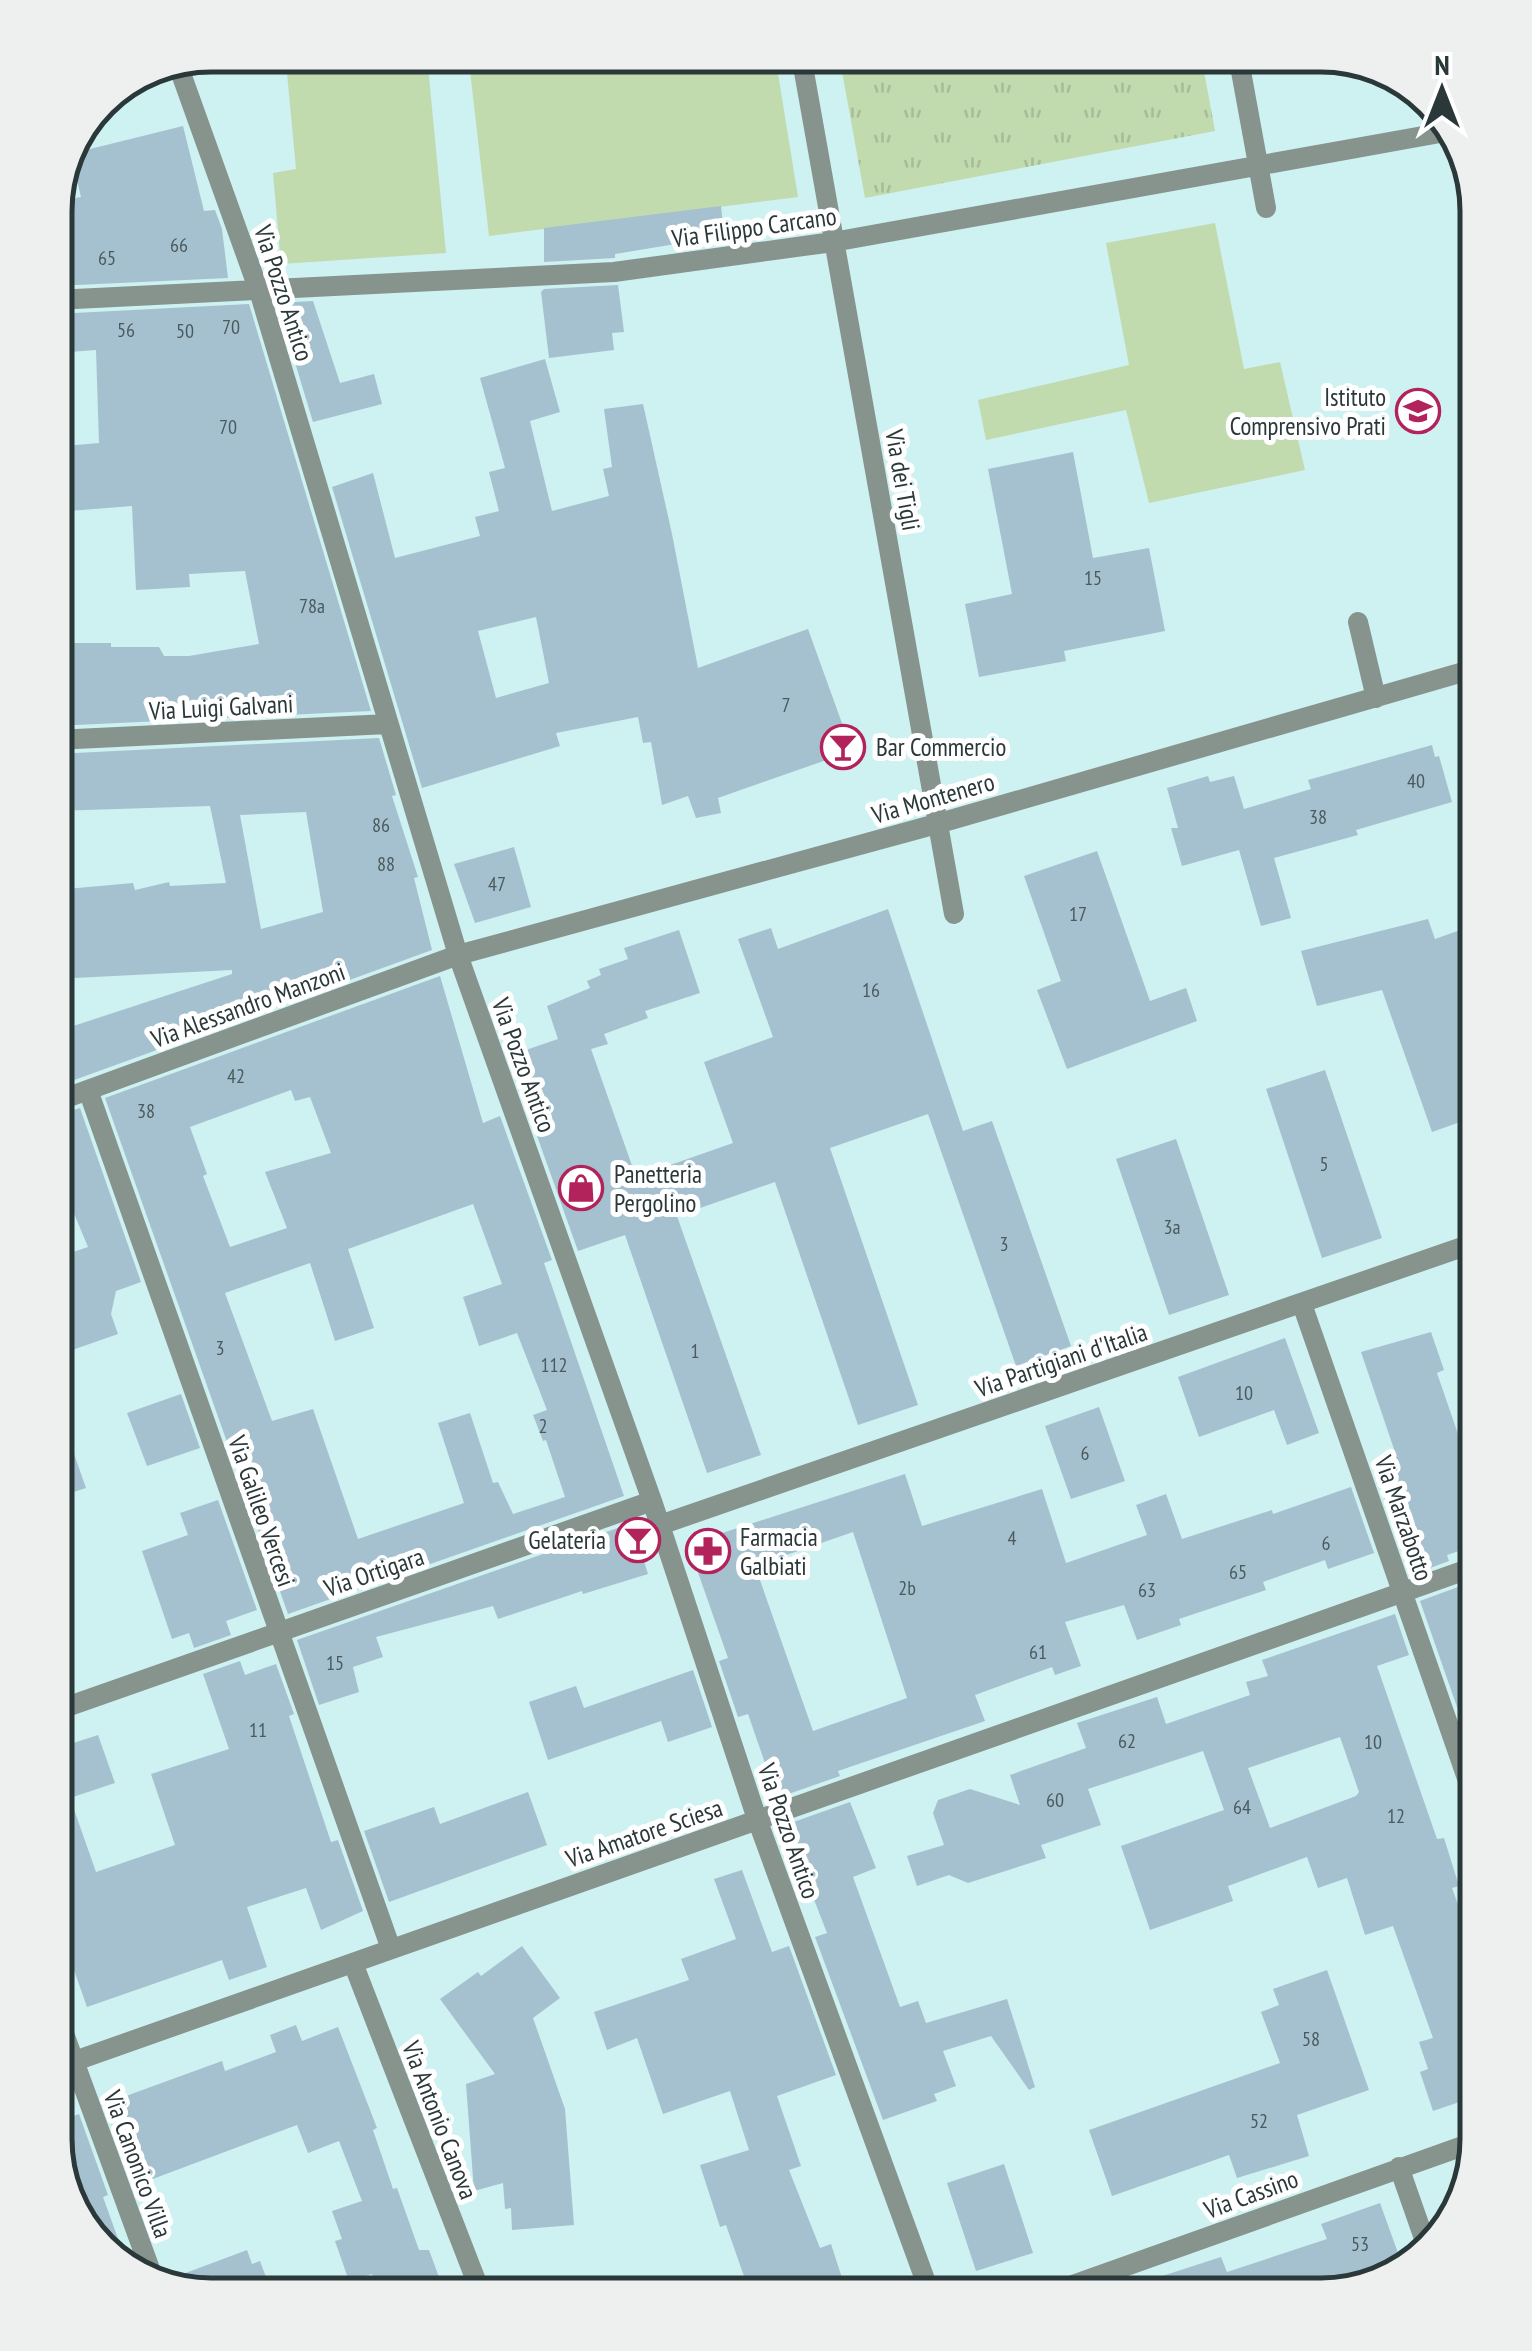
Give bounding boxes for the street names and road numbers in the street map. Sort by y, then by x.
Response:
street label: Via Filippo Carcano [669,200,838,255]
street label: Via Pozzo Antico [247,220,321,365]
street label: Via dei Tigli [878,426,928,533]
street label: Via Luigi Galvani [147,687,294,727]
street label: Via Montenero [867,765,998,831]
street label: Via Alessandro Manzoni [146,955,349,1055]
street label: Via Pozzo Antico [485,992,563,1137]
street label: Via Partigiani d'Italia [970,1316,1151,1405]
street label: Via Galileo Vercesi [221,1430,303,1591]
street label: Via Marzabotto [1367,1450,1440,1585]
street label: Via Ortigara [319,1540,428,1604]
street label: Via Pozzo Antico [751,1758,827,1903]
street label: Via Amatore Sciesa [561,1791,726,1875]
street label: Via Antonio Canova [395,2035,485,2204]
street label: Via Canonico Villa [96,2085,179,2242]
street label: Via Cassino [1199,2162,1302,2226]

